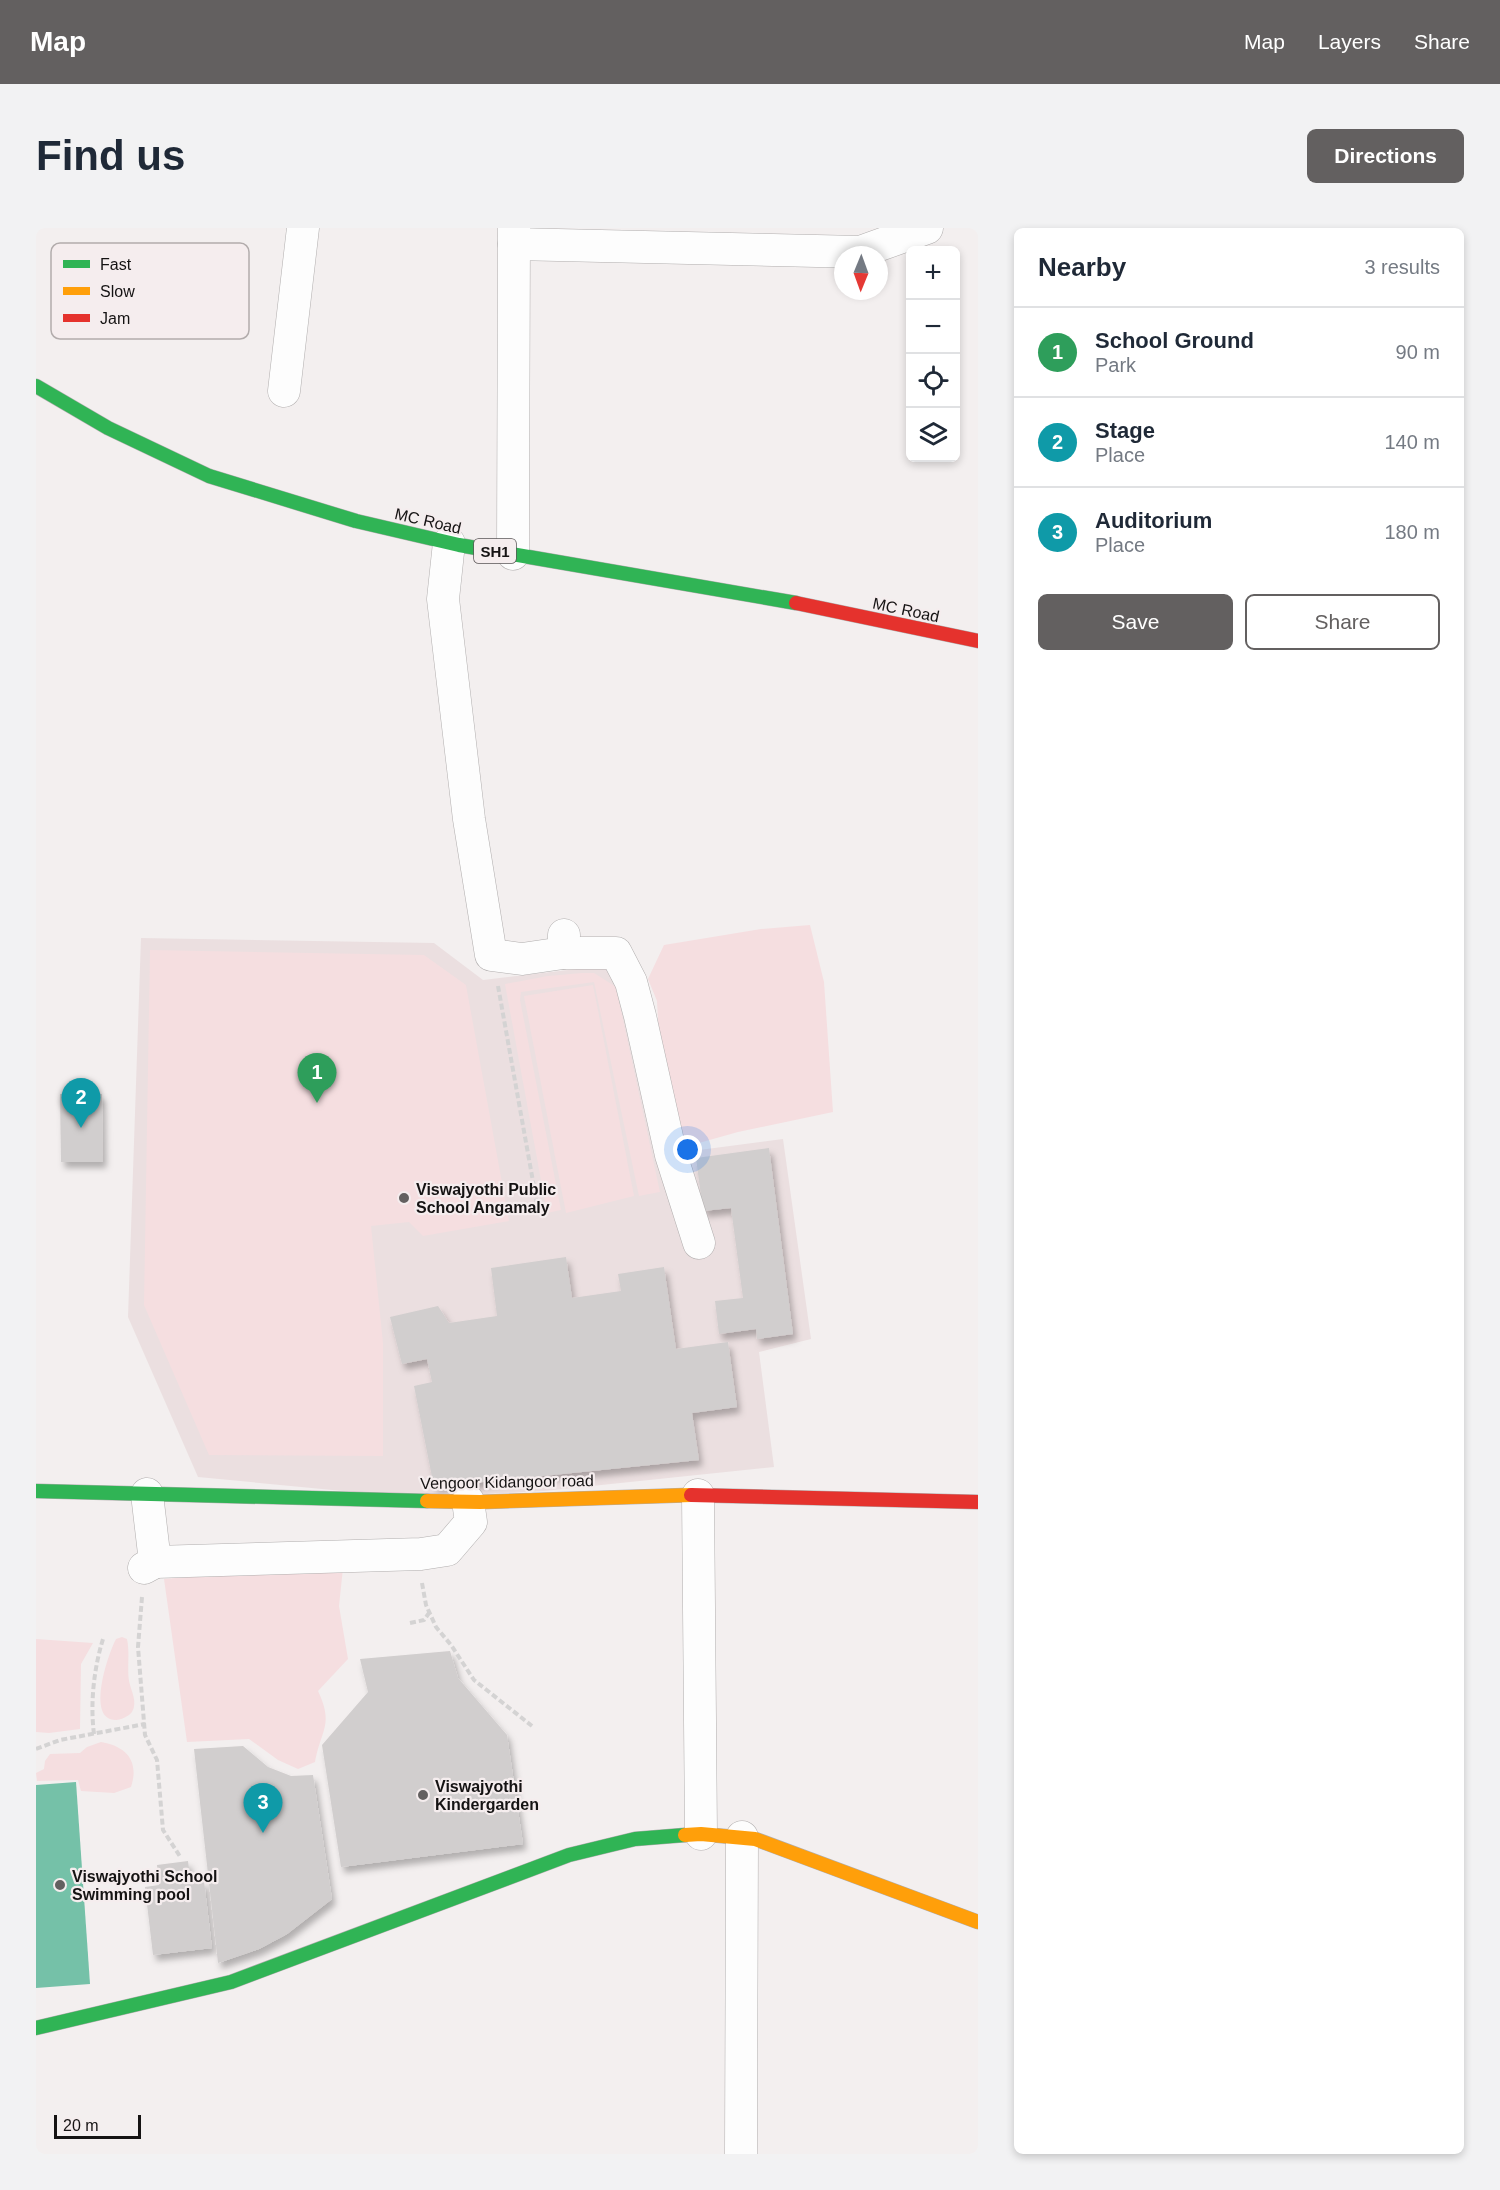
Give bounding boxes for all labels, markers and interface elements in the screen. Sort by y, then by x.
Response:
text: Map [30,26,86,57]
text: Map [1244,30,1285,53]
text: Layers [1318,30,1381,53]
text: Share [1414,30,1470,53]
button: Directions [1307,129,1464,183]
text: Find us [36,132,185,179]
legend [51,243,249,339]
north arrow [834,246,888,300]
map controls [906,246,960,462]
button: + [906,246,960,300]
text: Nearby [1038,252,1126,282]
text: Fast [100,256,132,273]
text: 3 results [1364,256,1440,278]
text: Slow [100,283,135,300]
button: − [906,300,960,354]
text: Jam [100,310,130,327]
text: School Ground [1095,328,1254,353]
text: 1 [1052,341,1063,363]
text: 90 m [1396,341,1440,363]
button: locate [906,354,960,408]
text: Park [1095,354,1136,376]
button: layers [906,408,960,462]
text: Stage [1095,418,1155,443]
text: 2 [1052,431,1063,453]
text: 140 m [1384,431,1440,453]
text: Place [1095,444,1145,466]
street label: MC Road [393,505,463,537]
text: Auditorium [1095,508,1212,533]
text: 3 [1052,521,1063,543]
text: 180 m [1384,521,1440,543]
text: Place [1095,534,1145,556]
road number: SH1 [474,539,516,563]
button: Save [1038,594,1233,650]
button: Share [1245,594,1440,650]
street label: MC Road [871,595,941,625]
pin: 1 [298,1054,336,1103]
pin: 2 [62,1078,100,1128]
your location [673,1135,702,1164]
place label: Viswajyothi Public School Angamaly [416,1181,556,1216]
marker: Viswajyothi Public School Angamaly [397,1191,411,1205]
street label: Vengoor Kidangoor road [420,1472,594,1492]
place label: Viswajyothi Kindergarden [435,1778,539,1813]
pin: 3 [244,1784,282,1833]
marker: Viswajyothi Kindergarden [416,1788,430,1802]
place label: Viswajyothi School Swimming pool [72,1868,218,1903]
marker: Viswajyothi School Swimming pool [53,1878,67,1892]
scale bar [54,2112,141,2140]
text: 20 m [63,2117,99,2134]

